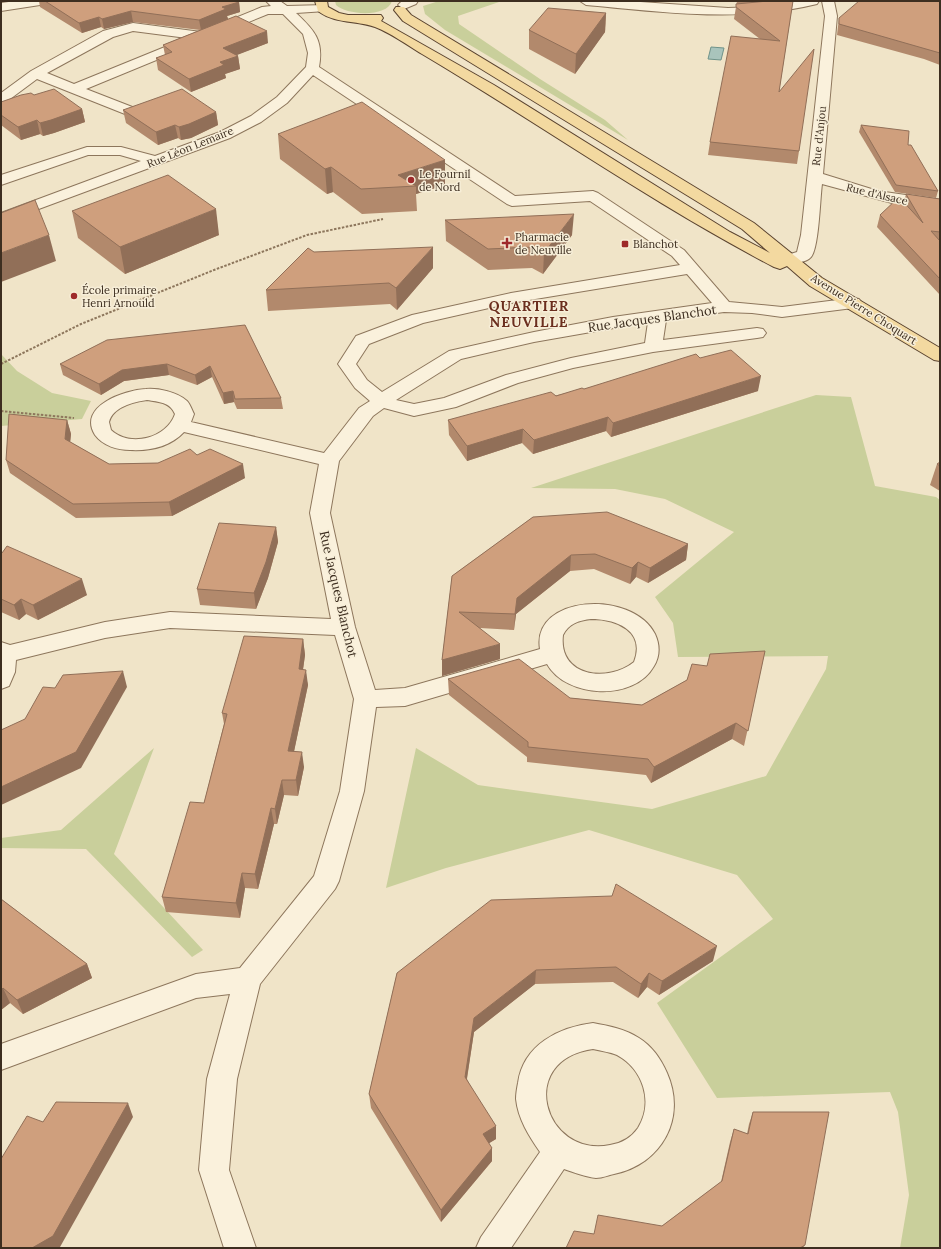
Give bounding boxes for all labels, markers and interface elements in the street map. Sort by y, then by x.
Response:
street label: Rue d'Anjou [809,105,829,167]
street label: Rue Léon Lemaire [145,123,235,171]
place label: Le Fournil de Nord [419,167,471,194]
marker: Le Fournil de Nord [406,175,416,185]
street label: Rue d'Alsace [845,180,909,208]
place label: Pharmacie de Neuville [515,230,572,257]
place label: Blanchot [633,237,679,251]
marker: Pharmacie de Neuville [502,238,512,248]
marker: Blanchot [620,239,630,249]
street label: Avenue Pierre Choquart [807,270,920,348]
place label: École primaire Henri Arnould [82,283,157,310]
marker: École primaire Henri Arnould [69,291,79,301]
district label: QUARTIER NEUVILLE [489,297,569,331]
street label: Rue Jacques Blanchot [587,301,718,336]
street label: Rue Jacques Blanchot [316,529,361,659]

